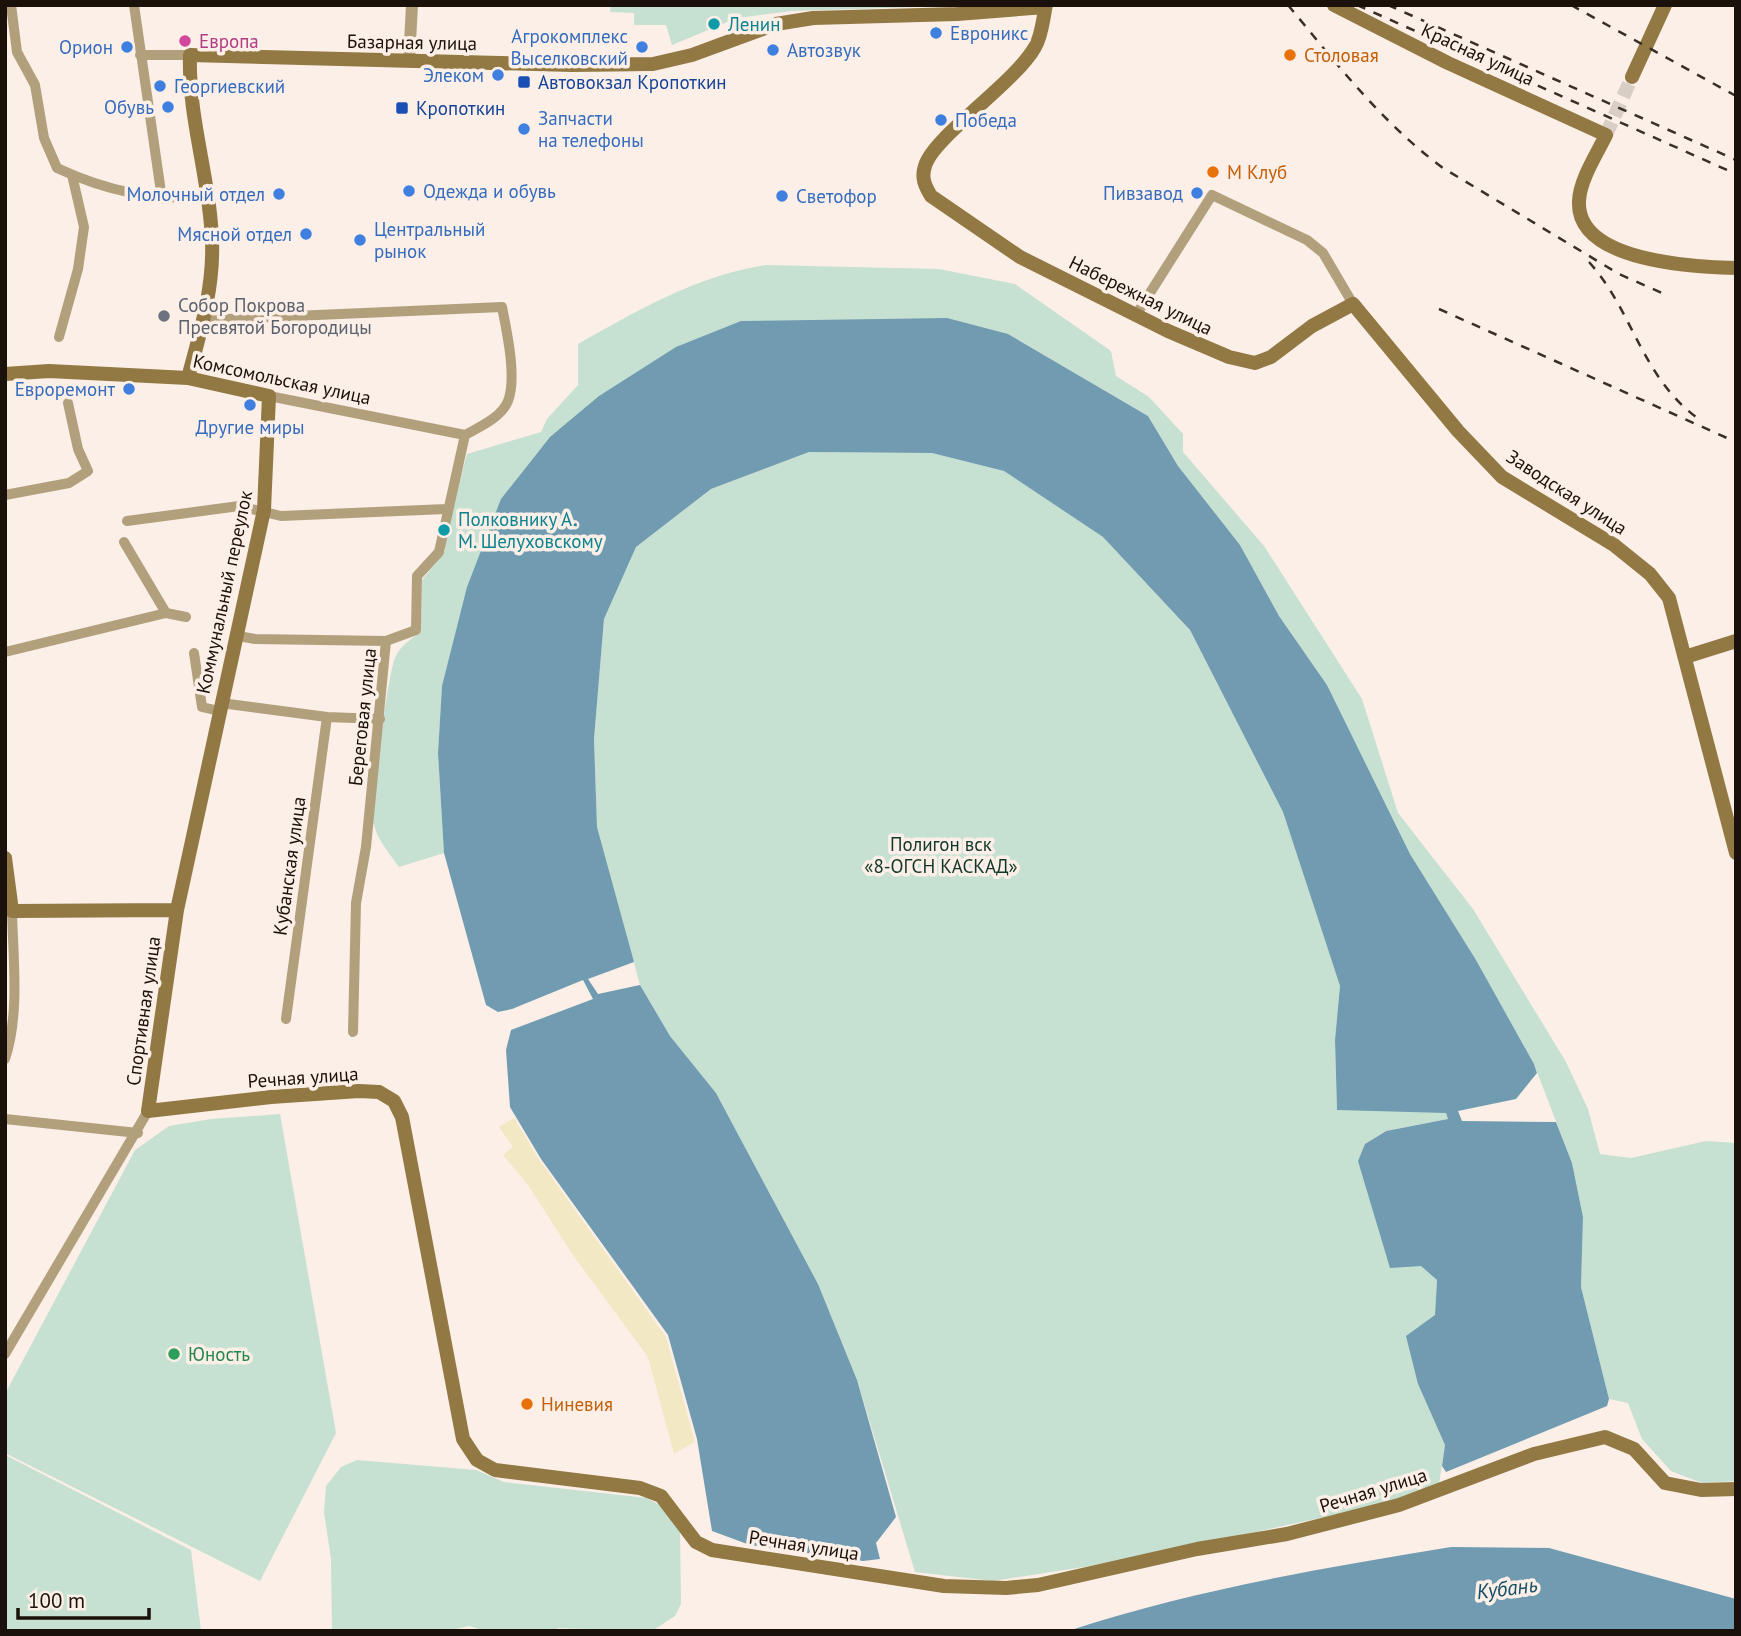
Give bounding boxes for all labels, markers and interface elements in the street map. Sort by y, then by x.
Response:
place label: Ленин [727,12,780,36]
marker: Ленин [706,16,722,32]
street label: Красная улица [1418,17,1538,91]
place label: Евроникс [950,21,1028,45]
place label: Агрокомплекс Выселковский [511,24,628,70]
marker: Евроникс [928,25,944,41]
place label: Европа [199,29,259,53]
street label: Базарная улица [347,29,477,55]
marker: Европа [177,33,193,49]
place label: Орион [59,35,113,59]
place label: Автозвук [787,38,861,62]
marker: Орион [119,39,135,55]
marker: Агрокомплекс Выселковский [634,39,650,55]
marker: Автозвук [765,42,781,58]
place label: Столовая [1304,43,1379,67]
marker: Столовая [1282,47,1298,63]
place label: Элеком [423,63,484,87]
marker: Элеком [490,67,506,83]
place label: Автовокзал Кропоткин [538,70,727,94]
place label: Георгиевский [174,74,285,98]
marker: Автовокзал Кропоткин [516,74,532,90]
marker: Георгиевский [152,78,168,94]
place label: Обувь [104,95,154,119]
place label: Кропоткин [416,96,505,120]
marker: Обувь [160,99,176,115]
marker: Кропоткин [394,100,410,116]
place label: Запчасти на телефоны [538,106,644,152]
place label: Победа [955,108,1017,132]
marker: Победа [933,112,949,128]
marker: Запчасти на телефоны [516,121,532,137]
place label: М Клуб [1227,160,1287,184]
marker: М Клуб [1205,164,1221,180]
place label: Одежда и обувь [423,179,556,203]
place label: Пивзавод [1103,181,1183,205]
place label: Молочный отдел [126,182,265,206]
marker: Одежда и обувь [401,183,417,199]
place label: Светофор [796,184,877,208]
marker: Пивзавод [1189,185,1205,201]
marker: Молочный отдел [271,186,287,202]
marker: Светофор [774,188,790,204]
place label: Центральный рынок [374,217,485,263]
place label: Мясной отдел [177,222,292,246]
marker: Мясной отдел [298,226,314,242]
marker: Центральный рынок [352,232,368,248]
street label: Набережная улица [1065,250,1217,340]
place label: Собор Покрова Пресвятой Богородицы [178,293,372,339]
marker: Собор Покрова Пресвятой Богородицы [156,308,172,324]
street label: Комсомольская улица [191,348,373,410]
place label: Евроремонт [15,377,115,401]
marker: Евроремонт [121,381,137,397]
marker: Другие миры [242,397,258,413]
place label: Другие миры [195,415,305,439]
street label: Заводская улица [1502,444,1632,540]
street label: Коммунальный переулок [191,488,257,696]
place label: Полковнику А. М. Шелуховскому [458,507,603,553]
marker: Полковнику А. М. Шелуховскому [436,522,452,538]
street label: Береговая улица [343,647,381,787]
street label: Кубанская улица [267,795,311,937]
park label: Полигон вск «8-ОГСН КАСКАД» [864,832,1018,878]
street label: Спортивная улица [121,935,165,1087]
street label: Речная улица [247,1061,359,1093]
place label: Юность [188,1342,250,1366]
marker: Юность [166,1346,182,1362]
place label: Ниневия [541,1392,613,1416]
marker: Ниневия [519,1396,535,1412]
street label: Речная улица [1316,1462,1430,1518]
street label: Речная улица [747,1524,861,1566]
water label: Кубань [1475,1571,1539,1605]
scale bar [18,1576,149,1620]
text: 100 m [28,1587,85,1614]

